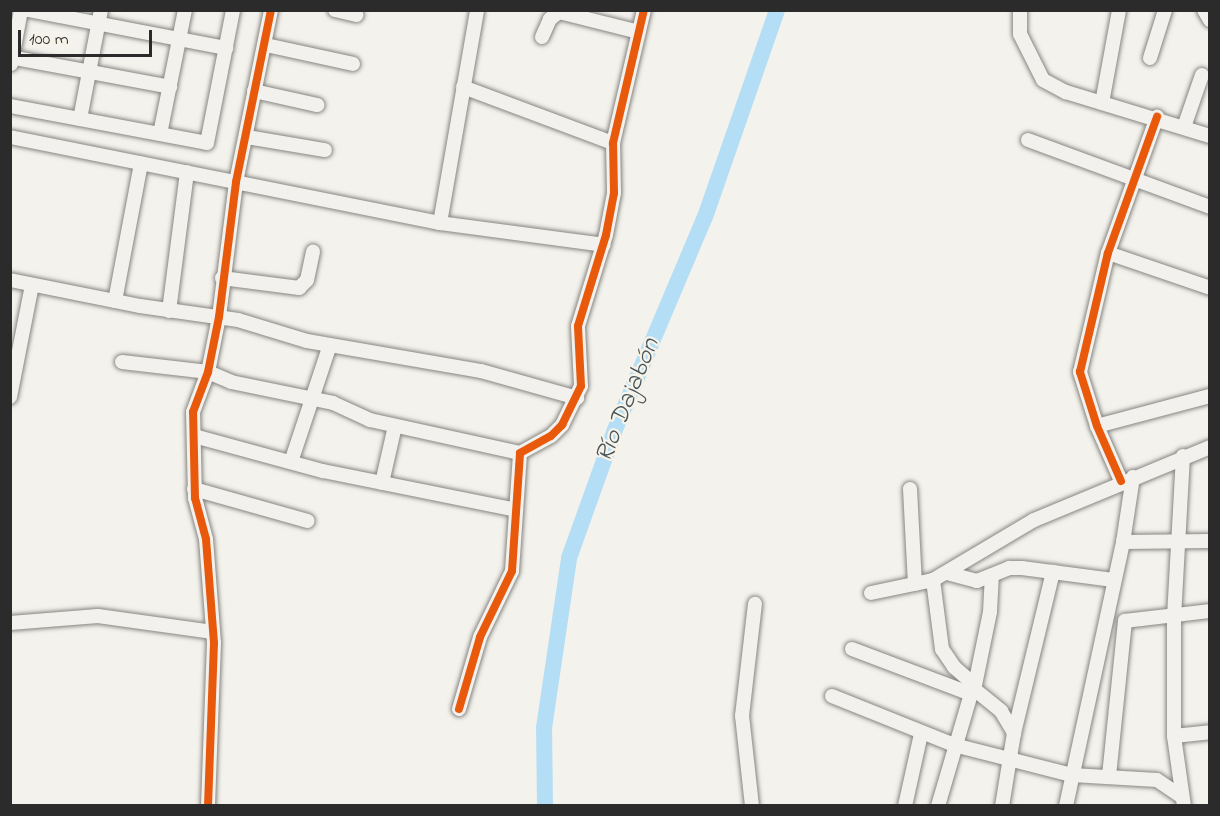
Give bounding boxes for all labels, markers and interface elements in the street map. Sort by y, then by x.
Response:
scale bar [21,18,154,56]
text: 100 m [29,27,69,53]
water label: Río Dajabón [590,334,668,468]

